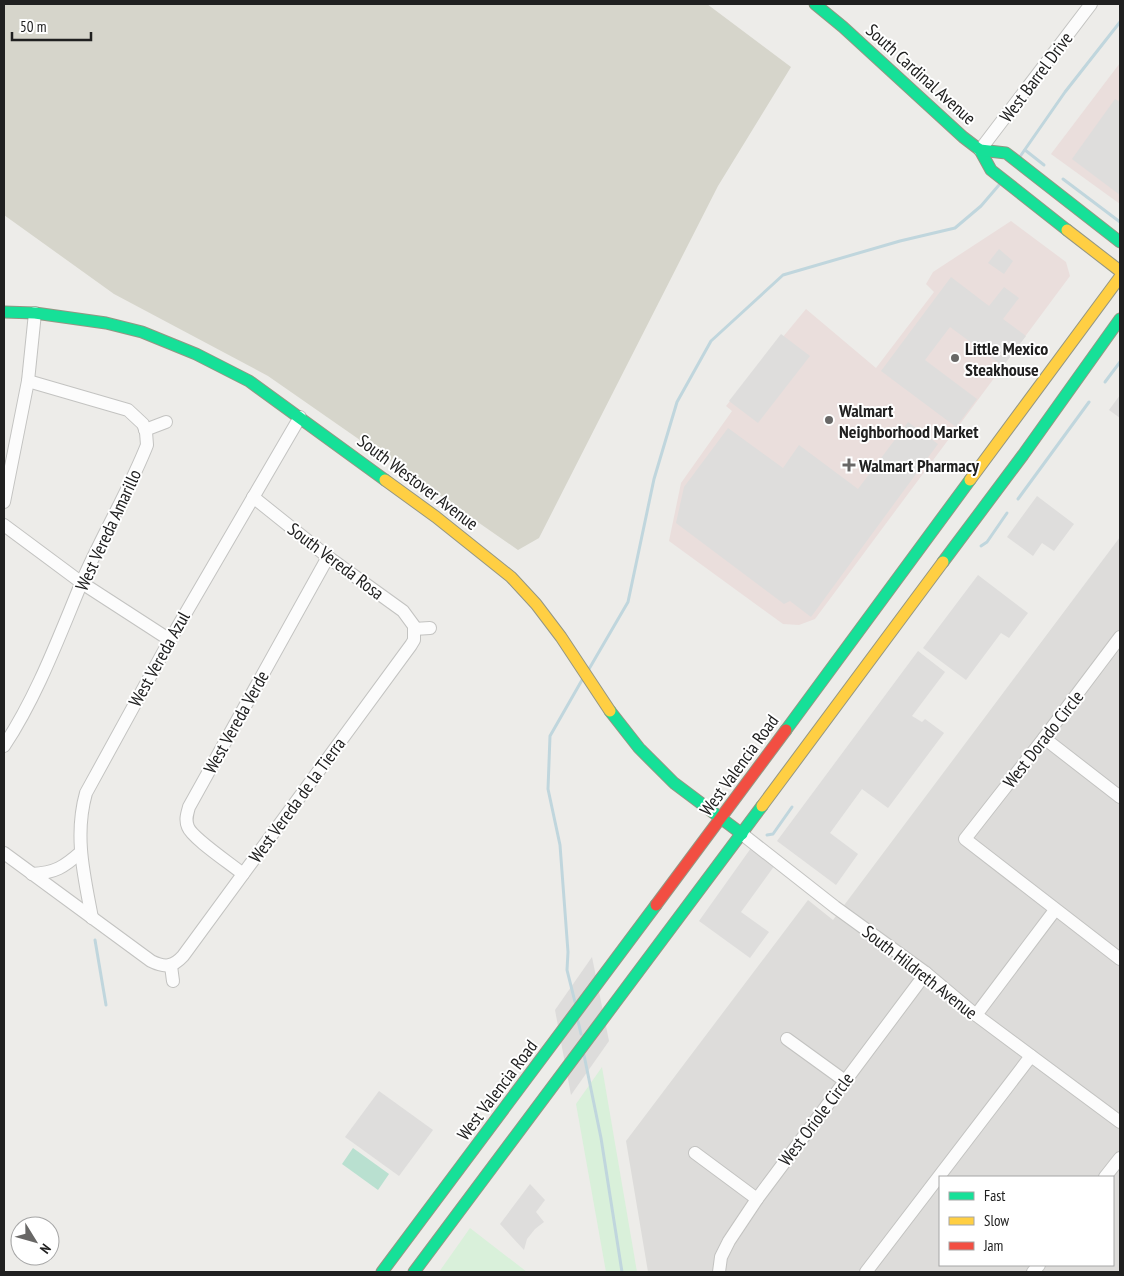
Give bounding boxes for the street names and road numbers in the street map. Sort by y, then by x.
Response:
street label: South Cardinal Avenue [861,19,981,129]
street label: West Barrel Drive [994,27,1078,127]
street label: South Westover Avenue [353,429,483,535]
street label: West Vereda Amarillo [70,465,146,594]
street label: South Vereda Rosa [283,517,389,605]
street label: West Vereda Azul [123,607,195,711]
street label: West Vereda Verde [198,667,274,777]
street label: West Dorado Circle [998,686,1088,792]
street label: West Valencia Road [695,710,783,820]
street label: West Vereda de la Tierra [244,733,350,867]
street label: South Hildreth Avenue [858,920,982,1024]
street label: West Valencia Road [452,1035,542,1145]
street label: West Oriole Circle [773,1068,859,1170]

